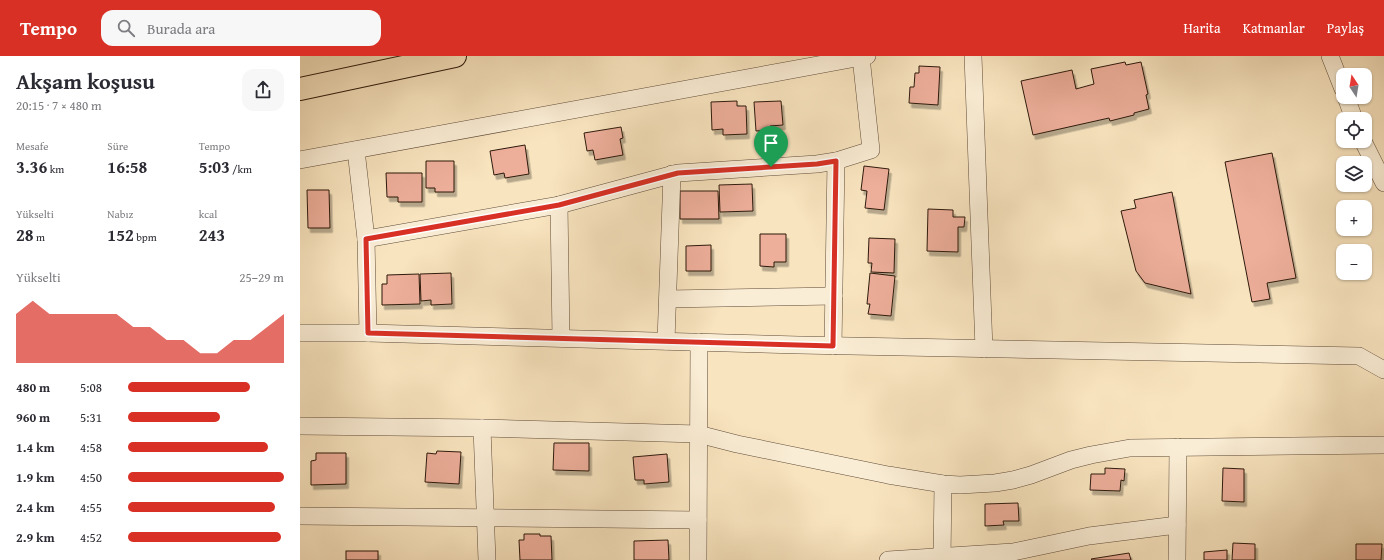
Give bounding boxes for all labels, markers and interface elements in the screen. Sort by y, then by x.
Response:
search box [101,10,381,46]
text: Tempo [20,14,77,42]
icon: search [115,17,137,39]
text: Burada ara [147,18,215,39]
text: Harita [1184,18,1221,38]
text: Katmanlar [1243,18,1305,38]
text: Paylaş [1327,18,1364,38]
text: Akşam koşusu [16,65,155,97]
north arrow [1336,68,1372,104]
map controls [1336,68,1372,280]
button: share [242,69,284,111]
text: 20:15 · 7 × 480 m [16,96,102,115]
button: locate [1336,112,1372,148]
pin [754,126,788,167]
icon: arrive [760,132,782,154]
text: Mesafe [16,138,48,154]
text: Süre [107,138,128,154]
text: Tempo [199,138,230,154]
text: 3.36 [16,154,47,179]
text: 16:58 [107,154,147,179]
text: 5:03 [199,154,230,179]
button: layers [1336,156,1372,192]
text: km [47,161,64,177]
text: /km [230,161,252,177]
button: + [1336,200,1372,236]
text: Yükselti [16,206,54,222]
text: Nabız [107,206,133,222]
text: kcal [199,206,217,222]
text: 28 [16,222,34,247]
text: 152 [107,222,134,247]
text: 243 [199,222,225,247]
text: m [34,229,45,245]
text: bpm [134,229,157,245]
button: − [1336,244,1372,280]
text: Yükselti [16,268,61,287]
text: 25–29 m [239,268,284,287]
text: 480 m [16,378,50,397]
text: 5:08 [80,378,102,397]
text: 960 m [16,408,50,427]
text: 5:31 [80,408,102,427]
text: 1.4 km [16,438,55,457]
text: 4:58 [80,438,102,457]
text: 1.9 km [16,468,55,487]
text: 4:50 [80,468,102,487]
text: 2.4 km [16,498,55,517]
text: 4:55 [80,498,102,517]
text: 2.9 km [16,528,55,547]
text: 4:52 [80,528,102,547]

